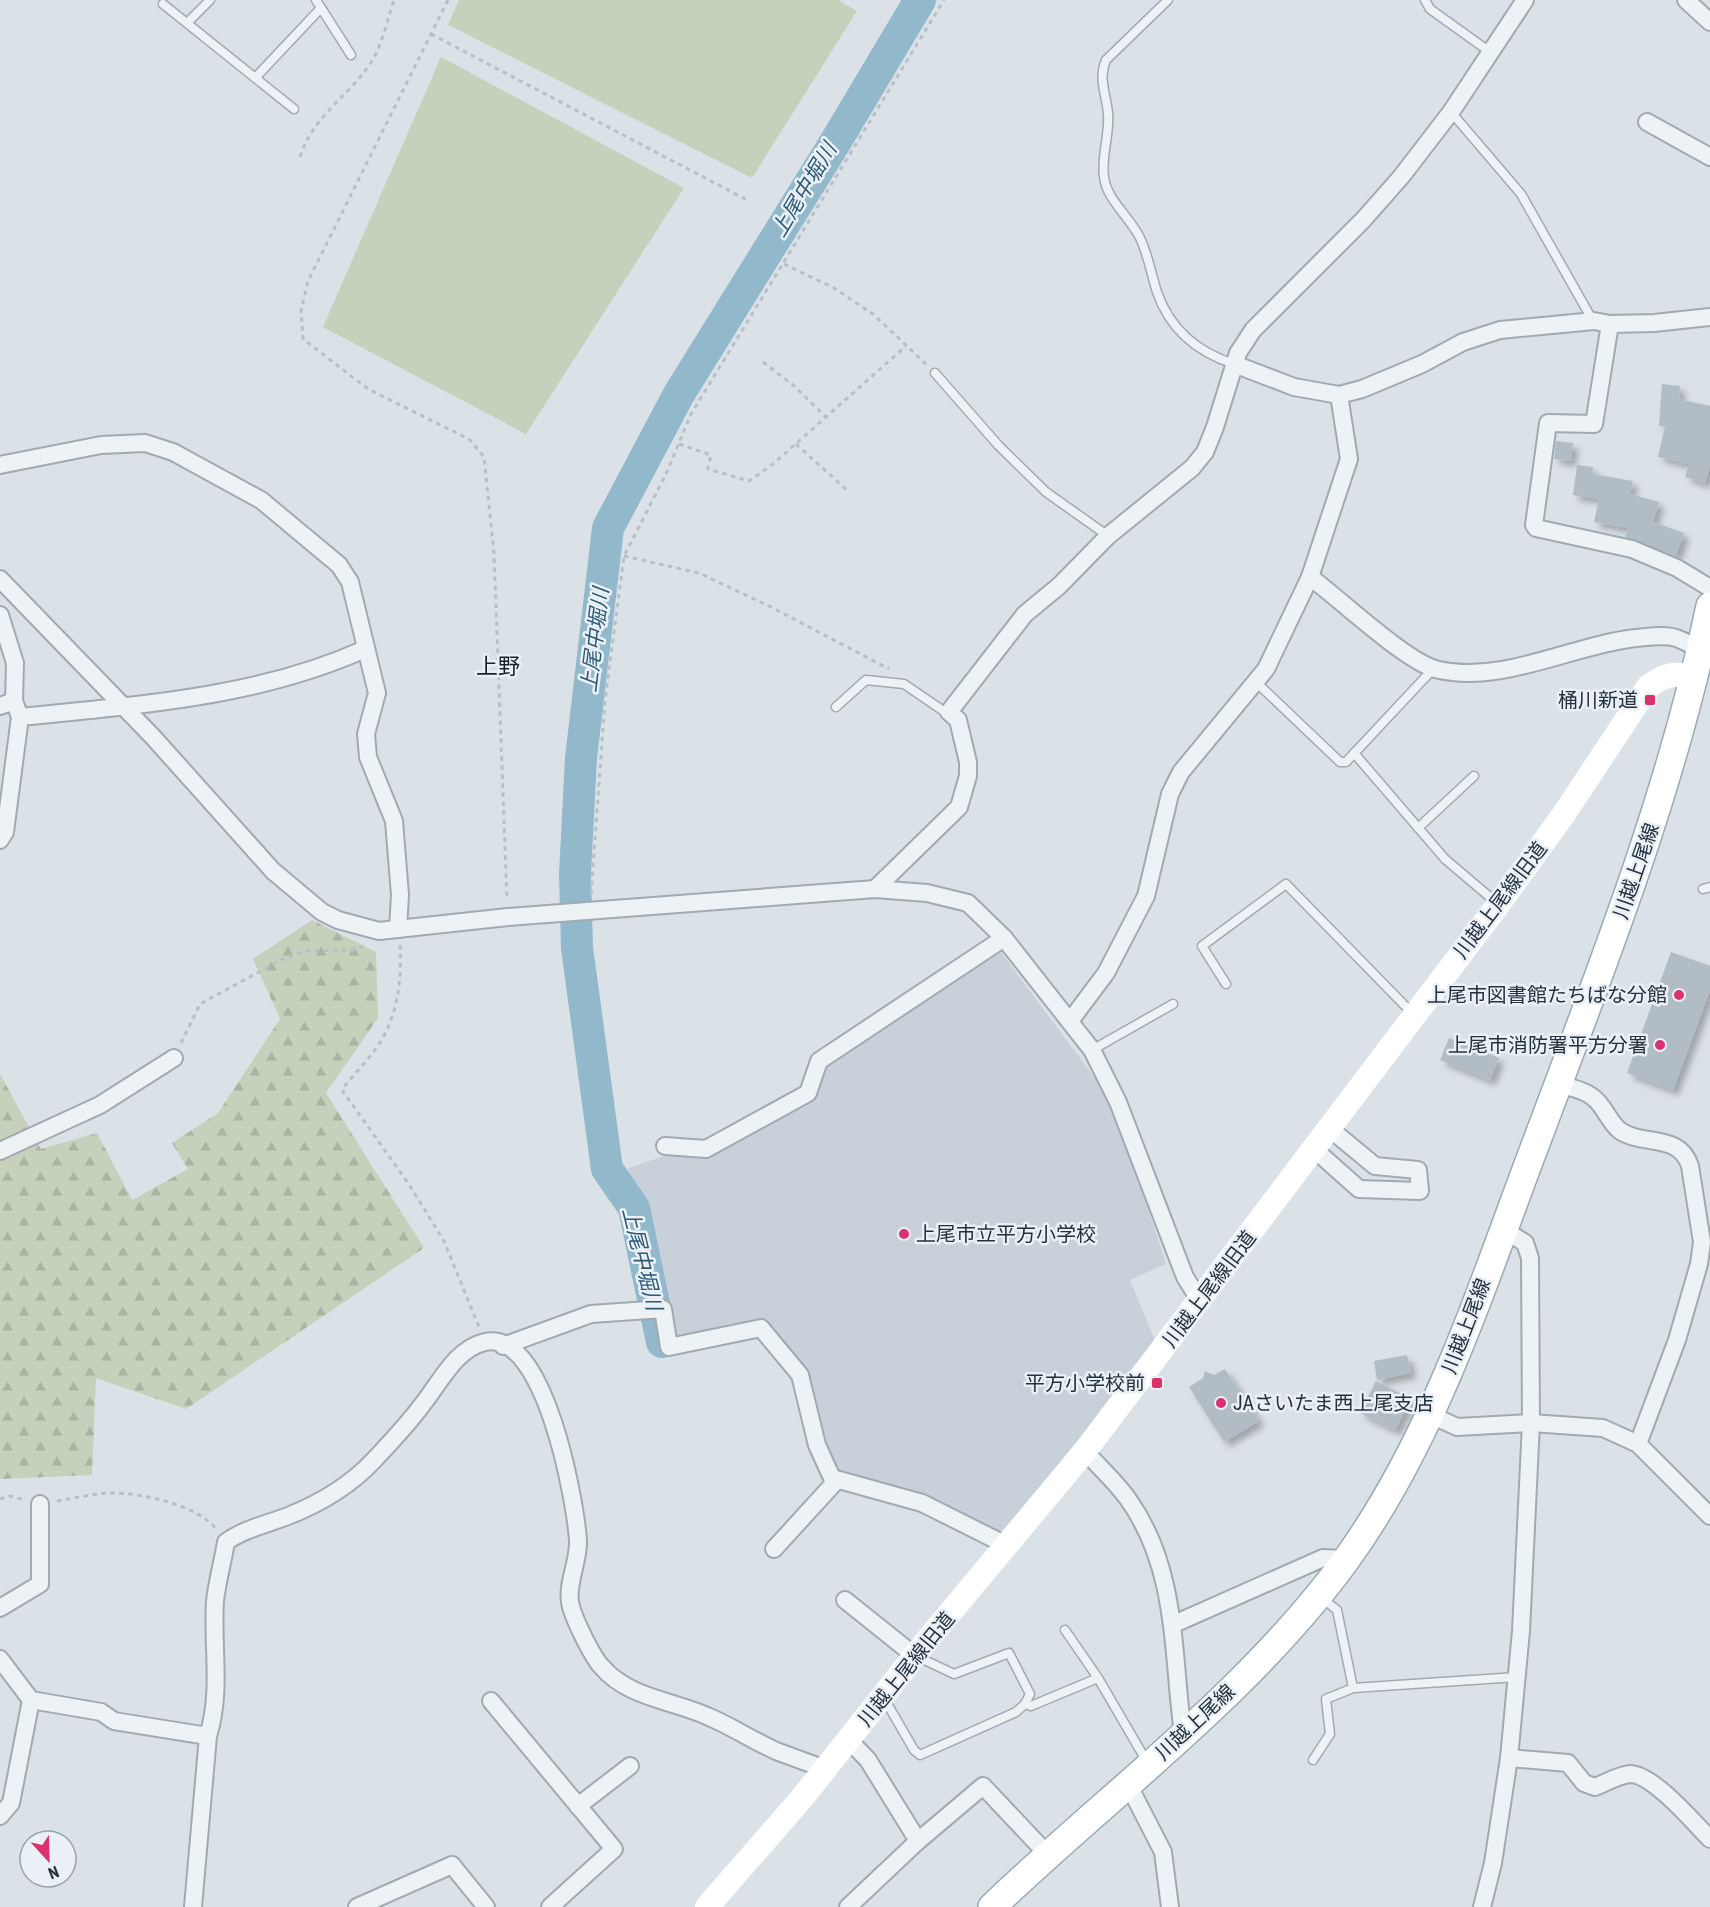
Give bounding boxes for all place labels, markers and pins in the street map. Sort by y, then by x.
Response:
place label: 桶川新道 [1558,688,1638,712]
marker: 桶川新道 [1643,693,1657,707]
place label: 上尾市図書館たちばな分館 [1427,983,1667,1007]
marker: 上尾市図書館たちばな分館 [1672,988,1686,1002]
place label: 上尾市消防署平方分署 [1448,1033,1648,1057]
marker: 上尾市消防署平方分署 [1653,1038,1667,1052]
place label: 上尾市立平方小学校 [916,1222,1096,1246]
marker: 上尾市立平方小学校 [897,1227,911,1241]
place label: 平方小学校前 [1025,1371,1145,1395]
marker: 平方小学校前 [1150,1376,1164,1390]
place label: JAさいたま西上尾支店 [1233,1391,1433,1415]
marker: JAさいたま西上尾支店 [1214,1396,1228,1410]

